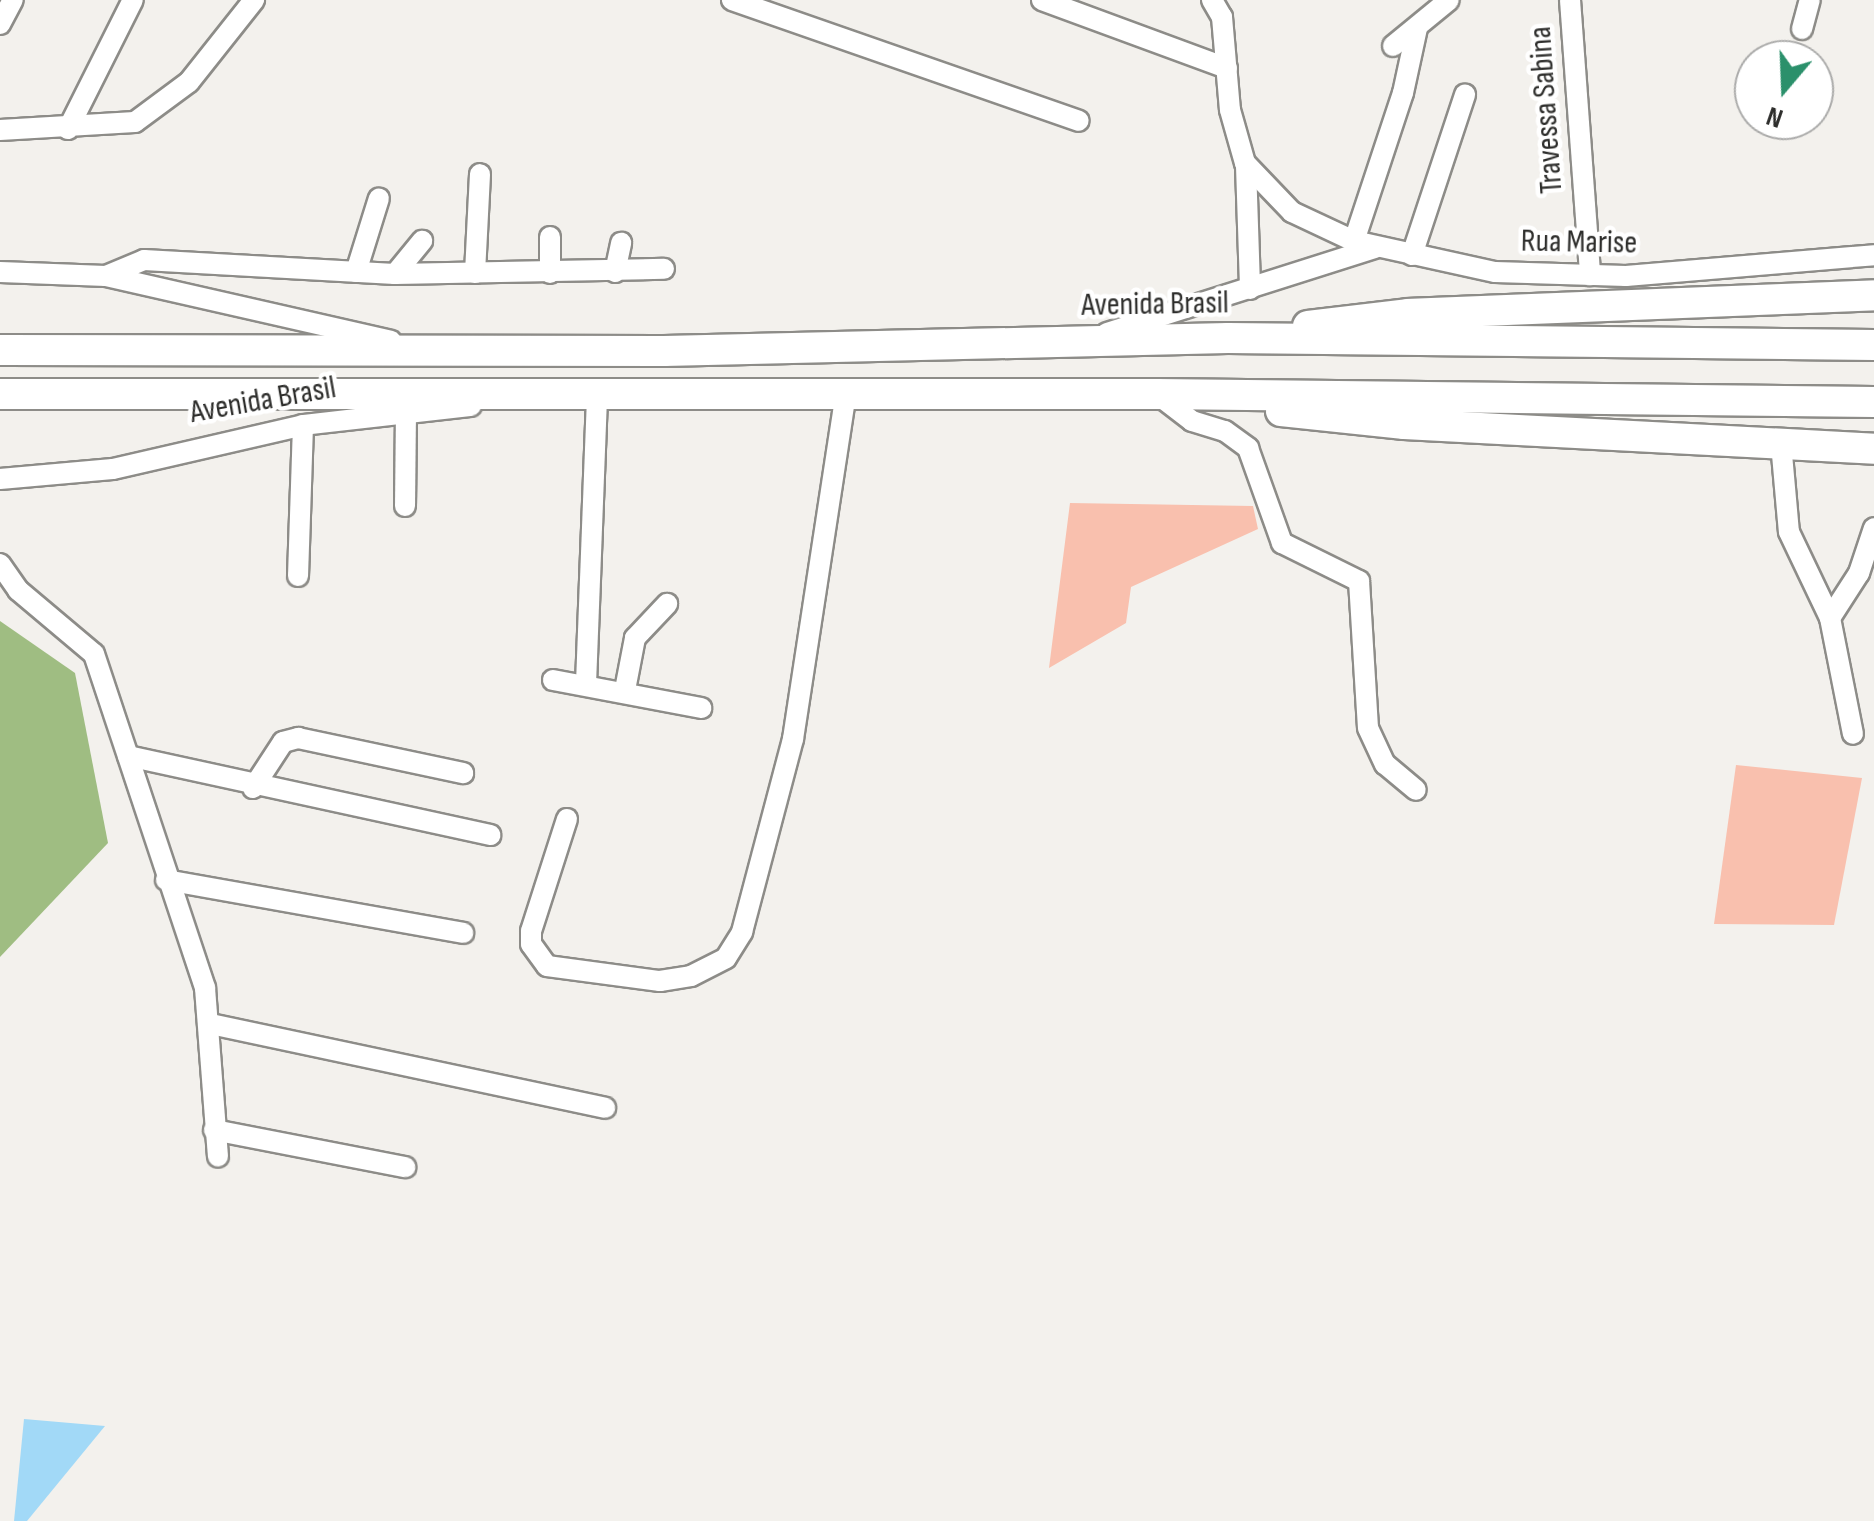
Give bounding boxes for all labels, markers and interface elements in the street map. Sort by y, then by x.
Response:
street label: Travessa Sabina [1522,25,1572,195]
north arrow [1734,40,1834,140]
text: N [1762,99,1787,135]
street label: Rua Marise [1520,223,1638,263]
street label: Avenida Brasil [1081,285,1229,325]
street label: Avenida Brasil [187,369,339,433]

